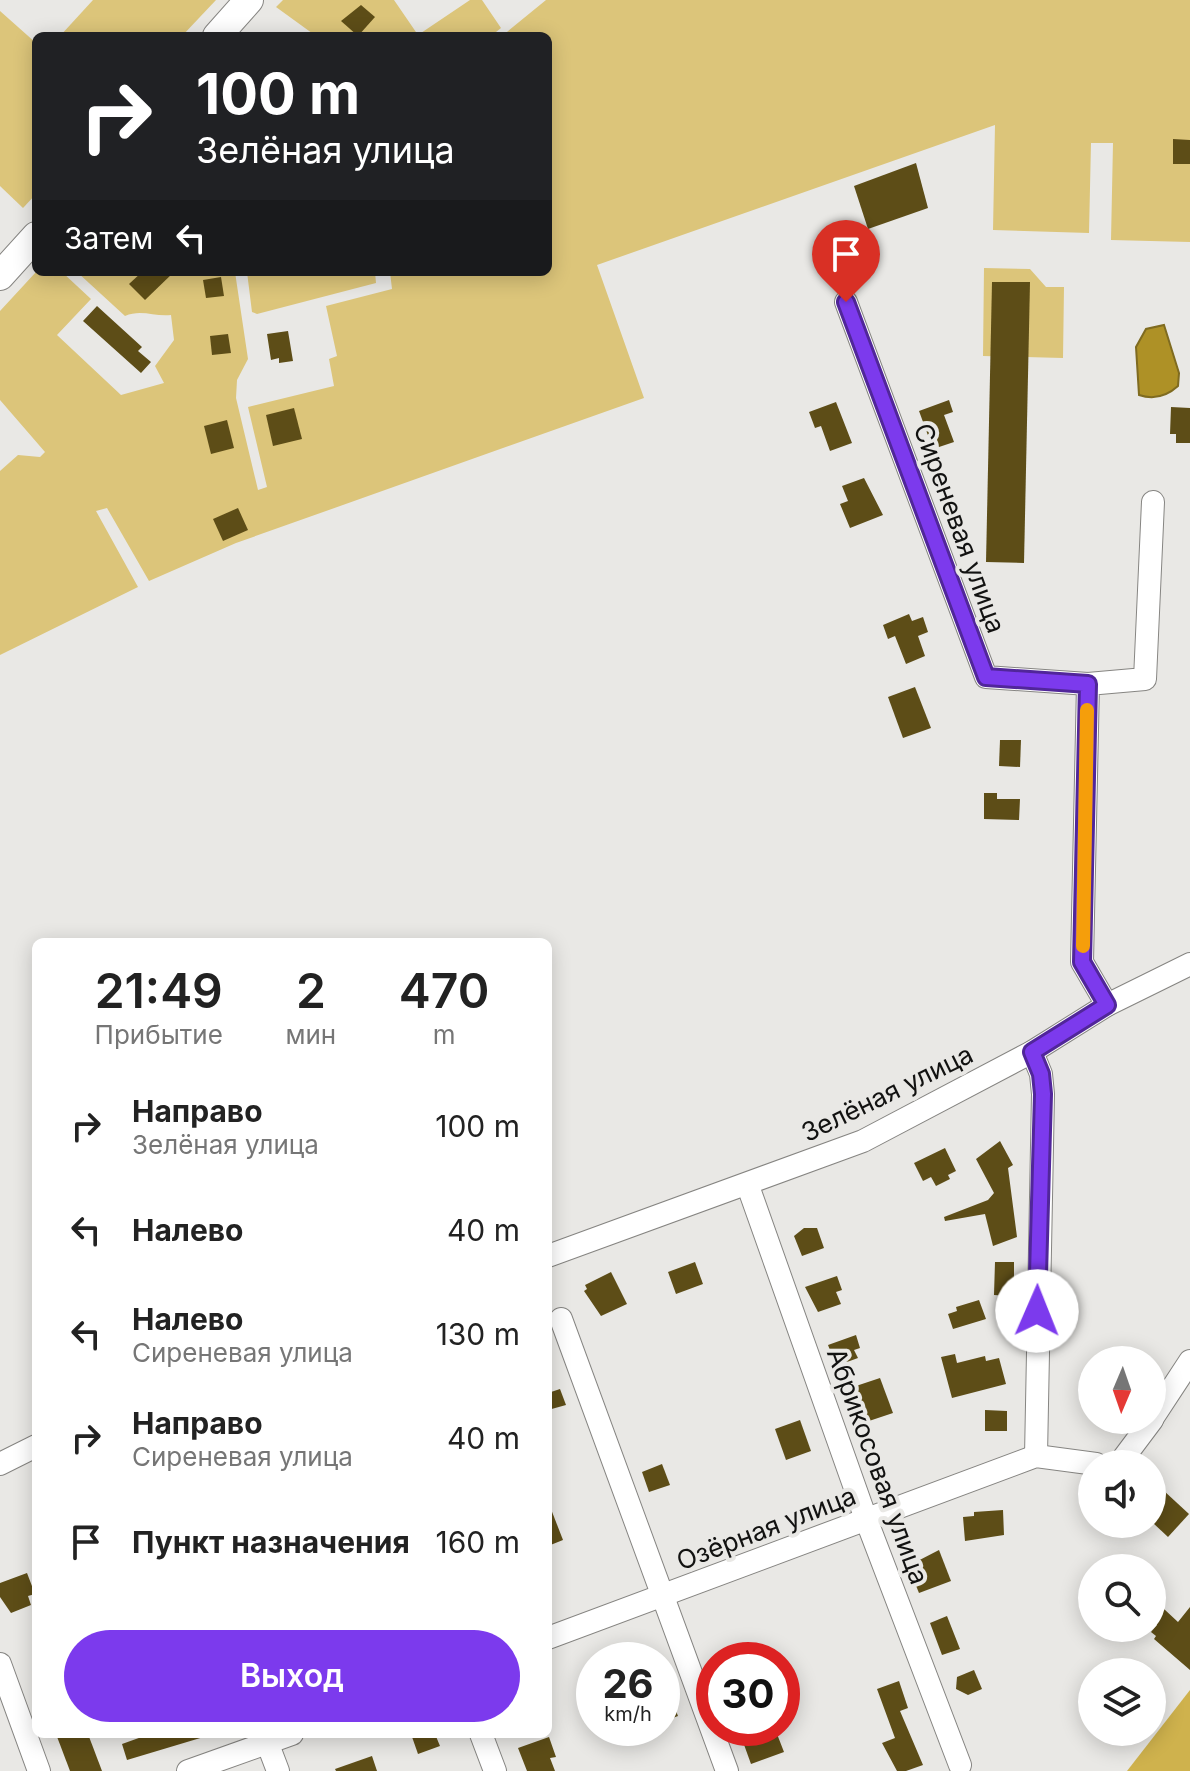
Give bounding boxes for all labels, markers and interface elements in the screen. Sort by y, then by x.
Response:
text: 100 m [196,60,360,128]
icon: right [64,64,168,168]
text: Зелёная улица [196,128,455,172]
icon: left [169,216,213,260]
text: Затем [64,220,153,256]
pin [812,220,880,302]
icon: arrive [824,232,868,276]
street label: Сиреневая улица [908,419,1012,637]
text: 21:49 [95,961,223,1020]
text: 2 [296,961,326,1020]
text: 470 [399,961,489,1020]
text: Прибытие [95,1019,223,1050]
text: мин [285,1019,336,1050]
text: m [433,1019,455,1050]
street label: Зелёная улица [796,1038,978,1148]
text: Направо [132,1093,263,1129]
icon: right [64,1104,108,1148]
text: 100 m [435,1108,520,1144]
text: Зелёная улица [132,1129,319,1160]
icon: left [64,1208,108,1252]
text: Налево [132,1212,244,1248]
text: 40 m [447,1212,520,1248]
position arrow [995,1269,1079,1353]
text: Налево [132,1301,244,1337]
icon: left [64,1312,108,1356]
text: 130 m [436,1316,520,1352]
text: Сиреневая улица [132,1337,353,1368]
street label: Абрикосовая улица [821,1344,935,1588]
north arrow [1078,1346,1166,1434]
map controls [1078,1346,1166,1746]
text: Направо [132,1405,263,1441]
icon: right [64,1416,108,1460]
text: 40 m [447,1420,520,1456]
text: Сиреневая улица [132,1441,353,1472]
button: sound [1078,1450,1166,1538]
street label: Озёрная улица [672,1480,860,1576]
icon: arrive [64,1520,108,1564]
text: Пункт назначения [132,1524,410,1560]
text: 160 m [436,1524,520,1560]
button: search [1078,1554,1166,1642]
button: Выход [64,1630,520,1722]
speed limit sign: 30 [696,1642,800,1746]
button: layers [1078,1658,1166,1746]
text: 26 [602,1659,654,1708]
text: km/h [604,1702,652,1726]

